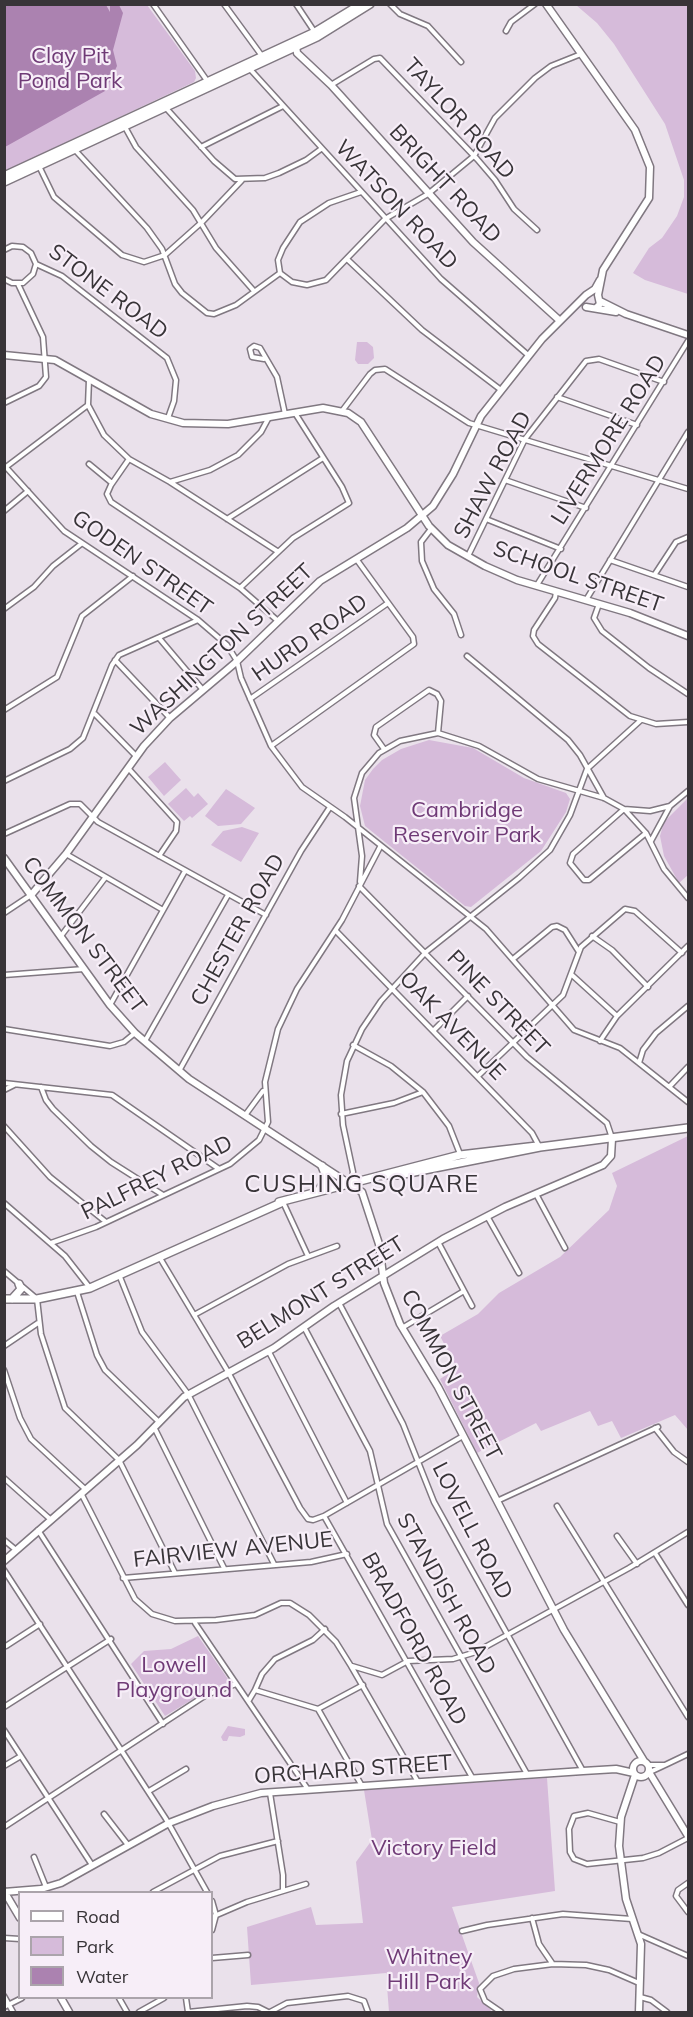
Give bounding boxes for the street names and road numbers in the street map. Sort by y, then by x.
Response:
street label: TAYLOR ROAD [398,53,520,185]
street label: BRIGHT ROAD [383,119,507,249]
street label: WATSON ROAD [329,135,463,275]
street label: STONE ROAD [43,239,173,345]
street label: LIVERMORE ROAD [546,350,672,530]
street label: SHAW ROAD [448,407,538,543]
street label: GODEN STREET [67,505,217,621]
street label: SCHOOL STREET [490,536,666,618]
street label: WASHINGTON STREET [125,558,319,742]
street label: HURD ROAD [247,589,373,687]
street label: CHESTER ROAD [185,849,291,1011]
street label: COMMON STREET [17,851,151,1019]
street label: PINE STREET [441,945,555,1061]
street label: OAK AVENUE [393,966,511,1086]
street label: PALFREY ROAD [77,1130,237,1226]
street label: BELMONT STREET [233,1231,409,1355]
street label: COMMON STREET [395,1285,507,1465]
street label: LOVELL ROAD [426,1458,518,1604]
street label: STANDISH ROAD [391,1509,501,1679]
street label: FAIRVIEW AVENUE [132,1526,334,1574]
street label: BRADFORD ROAD [356,1548,472,1730]
street label: ORCHARD STREET [253,1750,453,1790]

